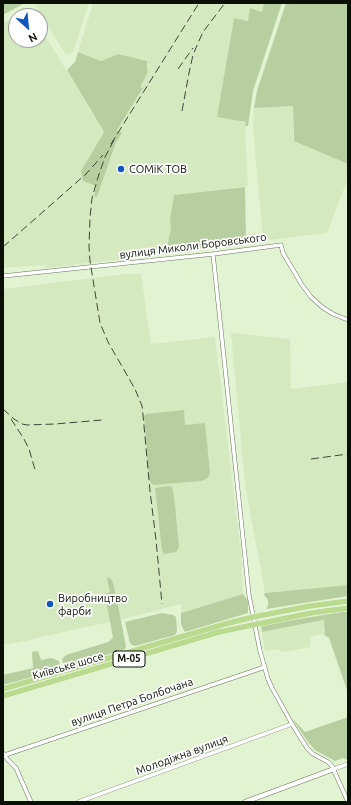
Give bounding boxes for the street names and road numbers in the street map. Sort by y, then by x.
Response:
street label: вулиця Миколи Боровського [119,230,267,262]
street label: Київське шосе [31,650,105,682]
road number: М-05 [113,651,145,667]
street label: вулиця Петра Болбочана [69,675,195,729]
street label: Молодіжна вулиця [134,732,230,778]

